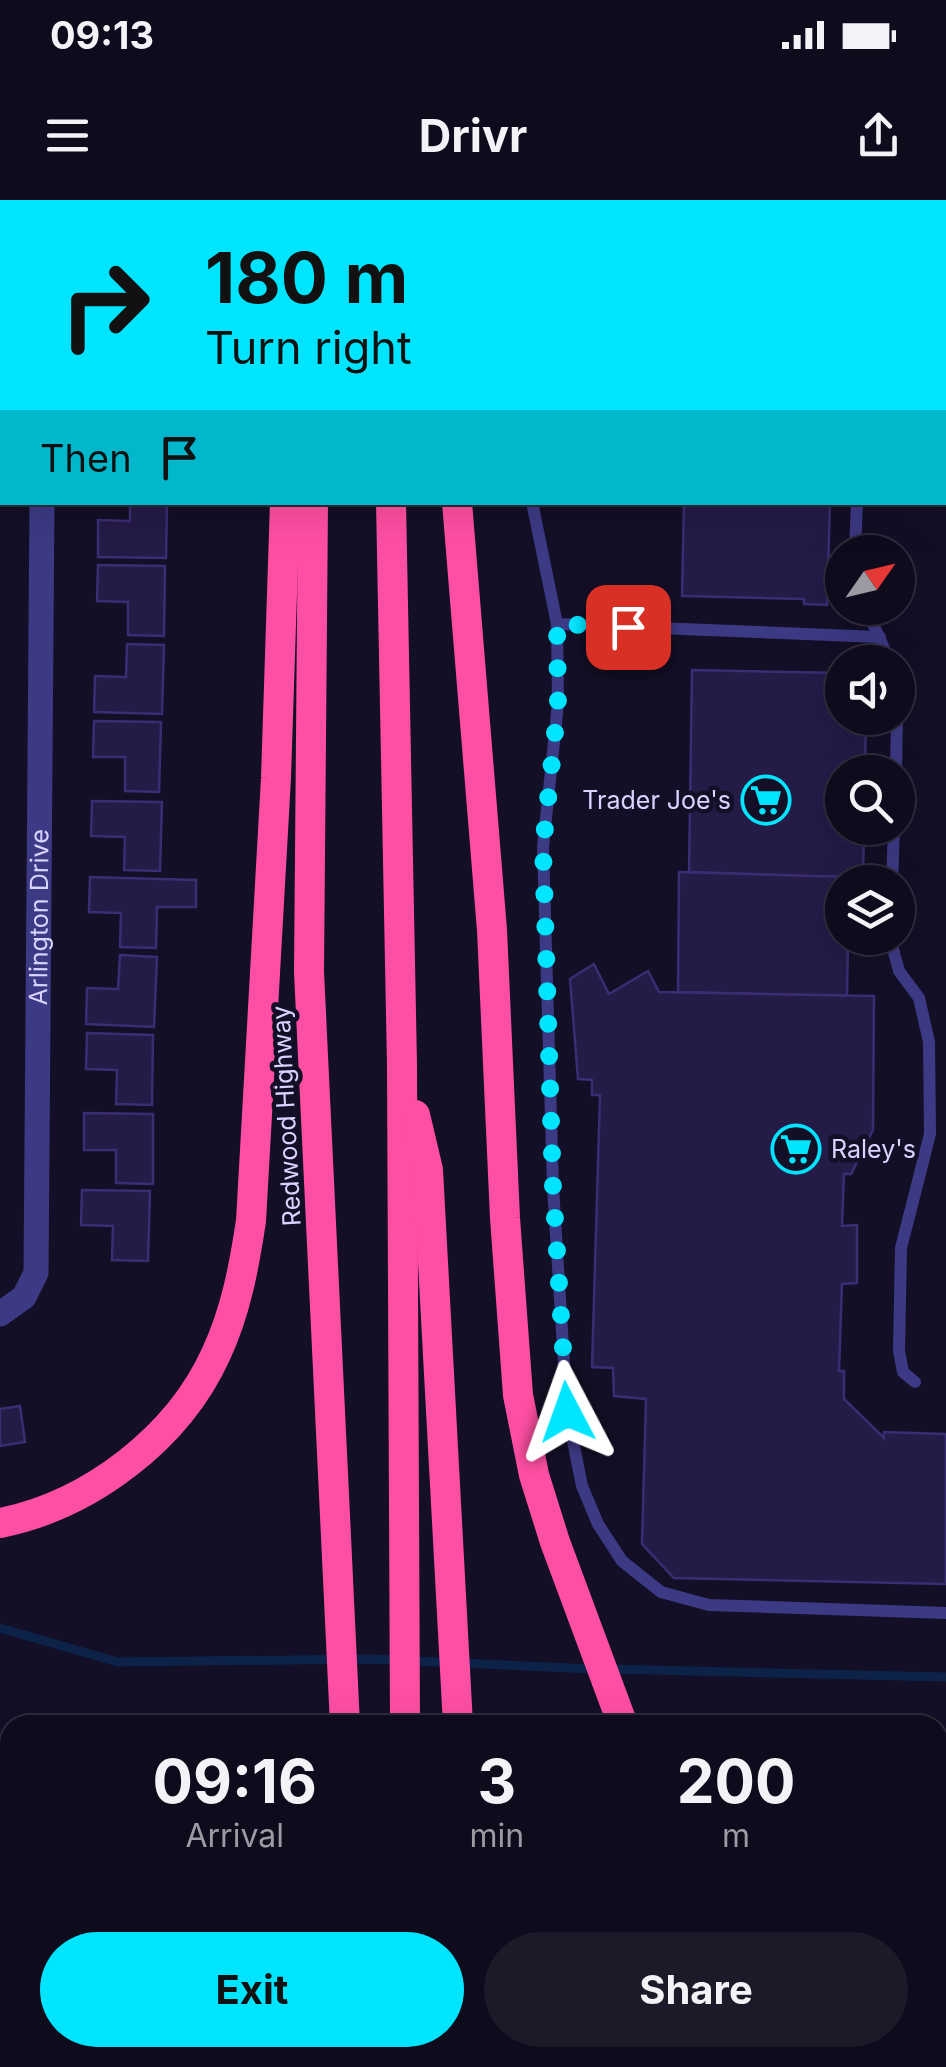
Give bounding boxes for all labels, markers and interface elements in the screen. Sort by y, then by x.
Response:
text: 09:13 [50,12,154,58]
icon: menu [40,108,95,163]
text: Drivr [419,108,527,163]
icon: share [851,108,906,163]
text: 180 m [205,235,408,320]
icon: right [40,240,170,370]
text: Turn right [205,320,412,375]
icon: arrive [152,430,207,485]
text: Then [40,435,132,481]
north arrow [825,535,915,625]
map controls [825,535,915,955]
pin [586,585,671,670]
icon: arrive [601,600,656,655]
button: sound [825,645,915,735]
button: search [825,755,915,845]
supermarket icon: Trader Joe's [740,774,792,826]
place label: Trader Joe's [582,785,731,815]
street label: Arlington Drive [23,829,54,1005]
button: layers [825,865,915,955]
street label: Redwood Highway [265,1005,307,1227]
supermarket icon: Raley's [770,1123,822,1175]
place label: Raley's [831,1134,916,1164]
position arrow [515,1360,619,1464]
text: 09:16 [153,1745,317,1817]
text: 3 [477,1745,516,1817]
text: 200 [677,1745,795,1817]
text: Arrival [185,1816,284,1855]
text: min [469,1816,524,1855]
text: m [722,1816,750,1855]
button: Exit [40,1932,464,2047]
button: Share [484,1932,908,2047]

